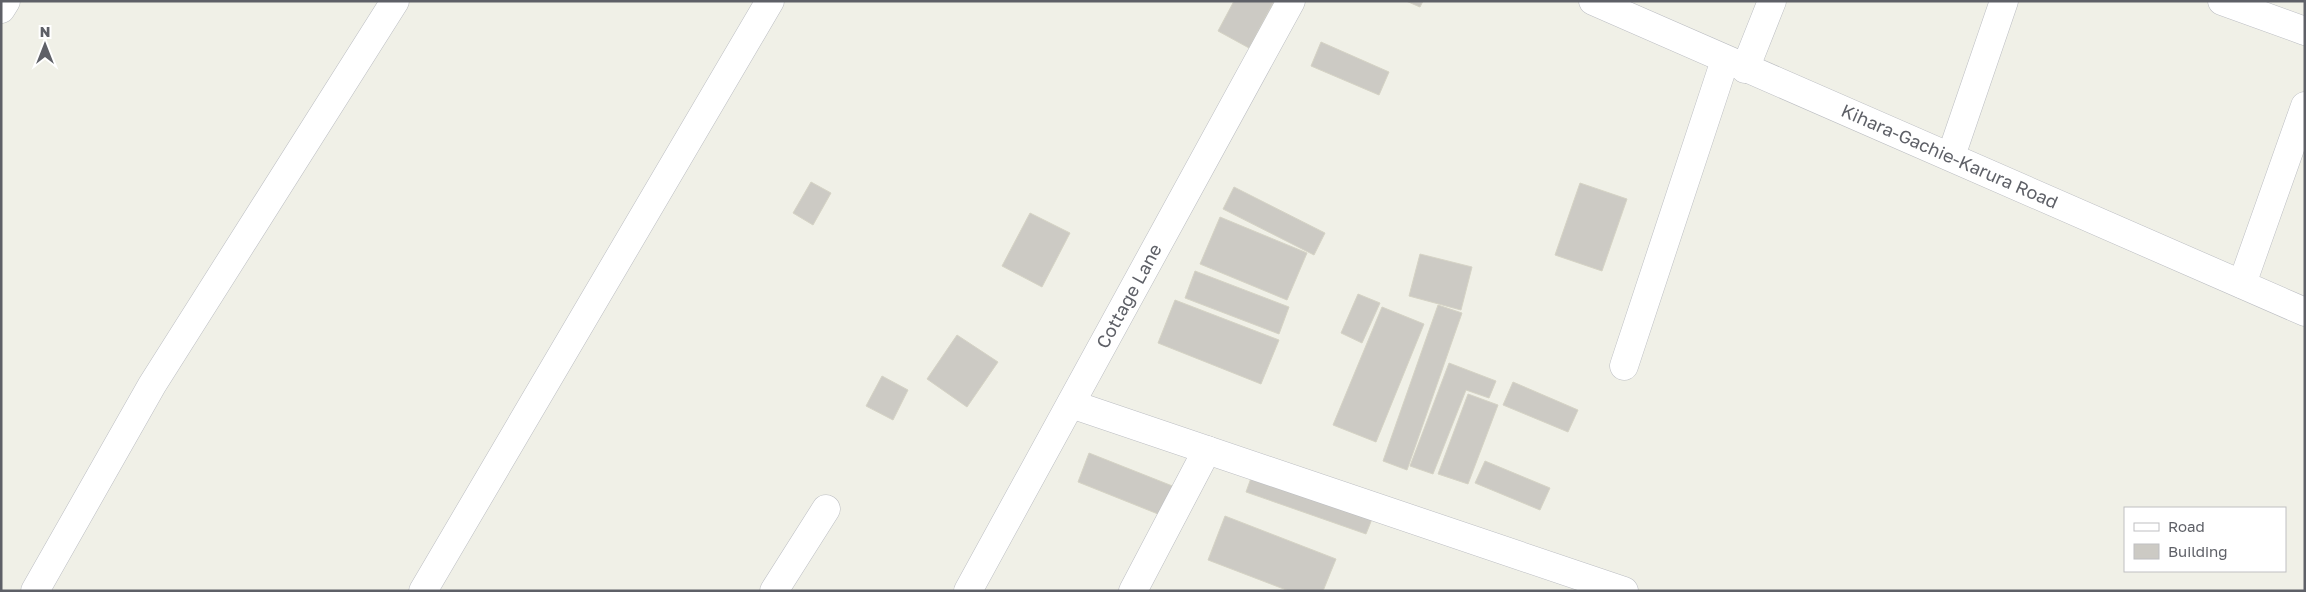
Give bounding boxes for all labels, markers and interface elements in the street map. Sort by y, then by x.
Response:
north arrow [20,20,70,70]
text: N [40,23,50,40]
street label: Kihara-Gachie-Karura Road [1838,99,2062,213]
street label: Cottage Lane [1091,240,1166,352]
legend [2124,507,2286,572]
text: Road [2168,517,2205,535]
text: Building [2168,542,2228,560]

